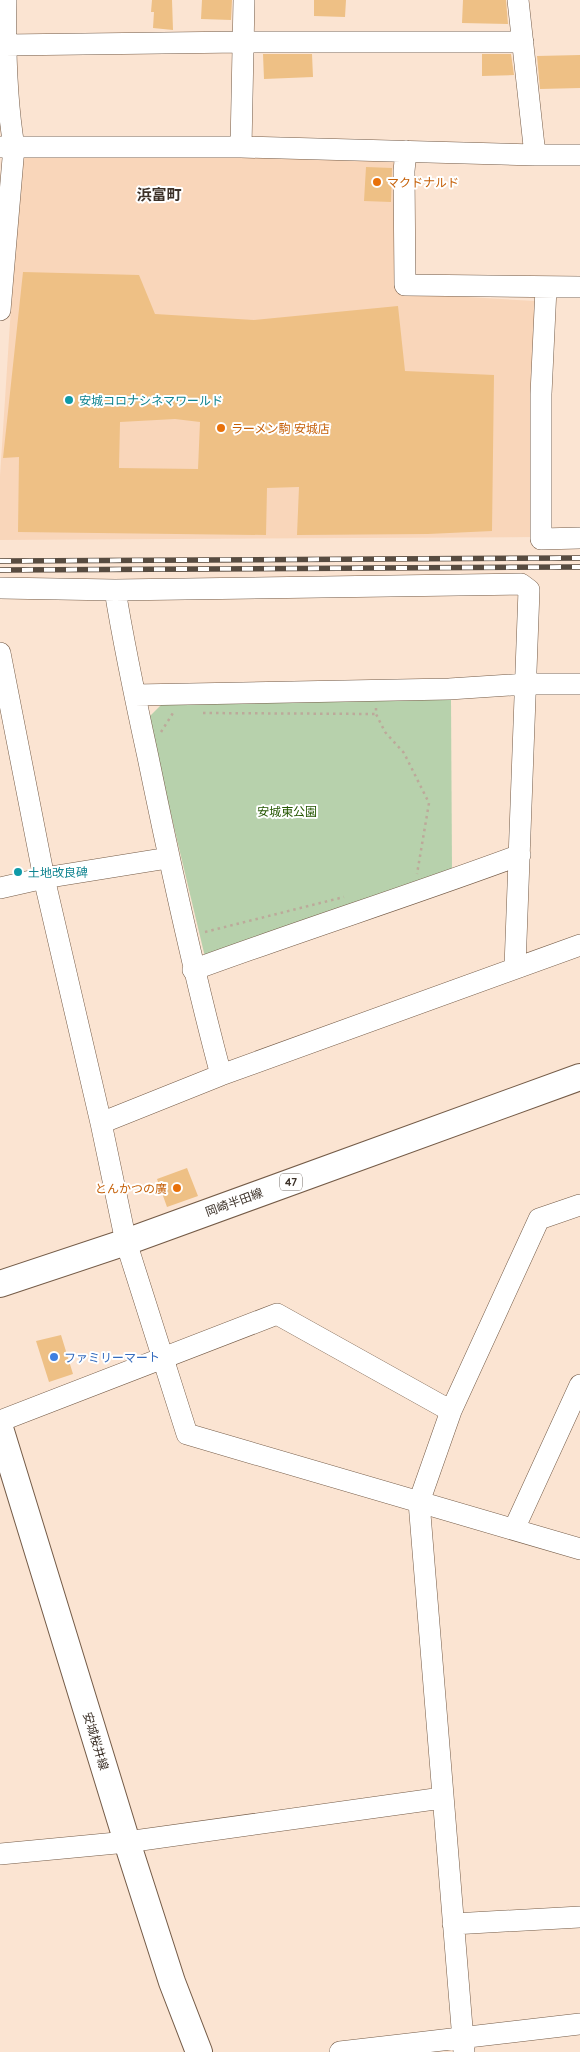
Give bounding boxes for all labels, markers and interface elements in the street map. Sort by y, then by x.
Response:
place label: マクドナルド [387,175,459,190]
marker: マクドナルド [371,176,383,188]
district label: 浜富町 [136,185,182,204]
place label: 安城コロナシネマワールド [79,393,223,408]
marker: 安城コロナシネマワールド [63,394,75,406]
place label: ラーメン駒 安城店 [231,421,330,436]
marker: ラーメン駒 安城店 [215,422,227,434]
park label: 安城東公園 [257,804,317,819]
place label: 土地改良碑 [28,865,88,880]
marker: 土地改良碑 [12,866,24,878]
road number: 47 [280,1174,302,1190]
place label: とんかつの廣 [95,1181,167,1196]
marker: とんかつの廣 [171,1182,183,1194]
street label: 岡崎半田線 [203,1185,265,1219]
place label: ファミリーマート [64,1350,160,1365]
marker: ファミリーマート [48,1351,60,1363]
street label: 安城桜井線 [80,1710,112,1772]

